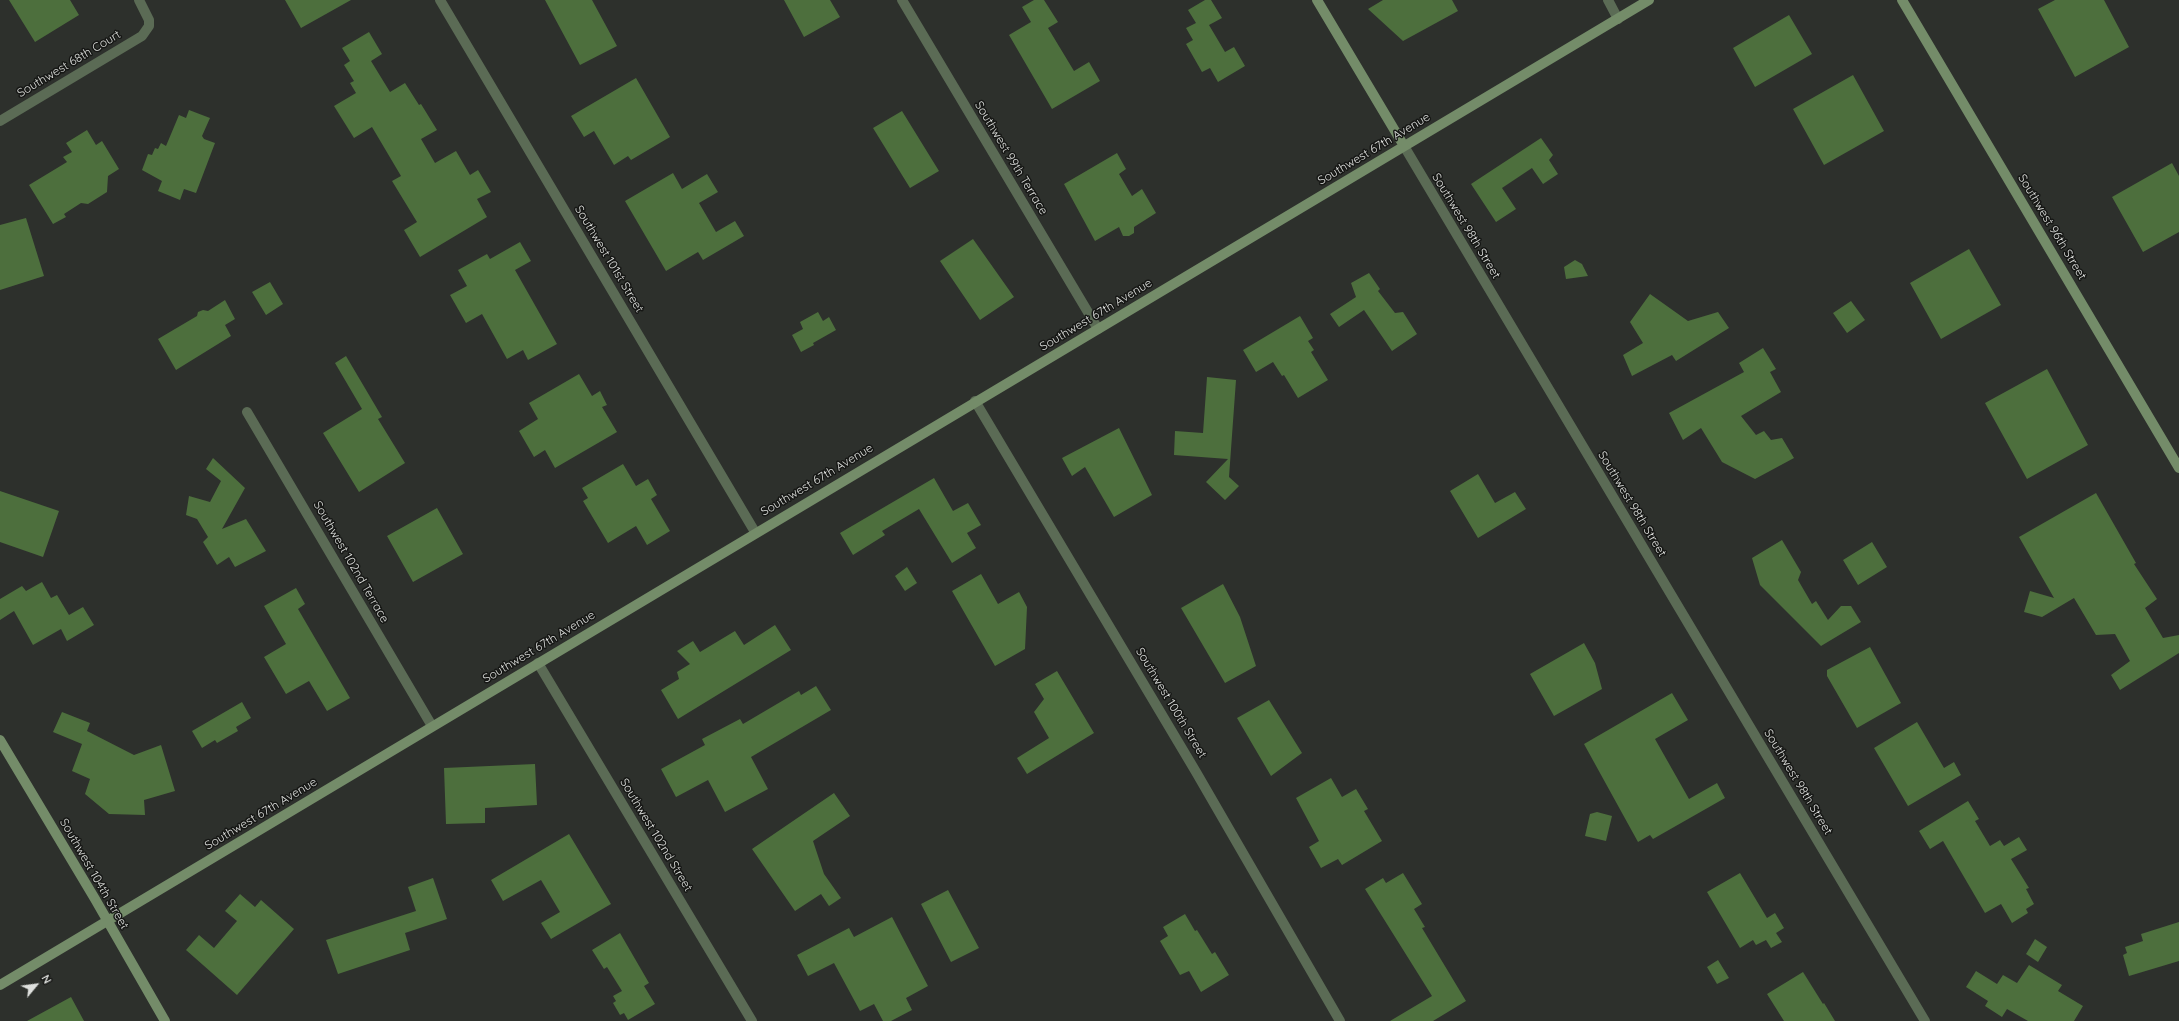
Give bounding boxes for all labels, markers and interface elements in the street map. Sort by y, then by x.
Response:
street label: Southwest 68th Court [15,27,123,101]
street label: Southwest 99th Terrace [971,99,1051,217]
street label: Southwest 67th Avenue [1315,110,1433,188]
street label: Southwest 98th Street [1429,171,1503,281]
street label: Southwest 96th Street [2015,172,2089,282]
street label: Southwest 101st Street [571,203,647,315]
street label: Southwest 67th Avenue [1037,276,1155,354]
street label: Southwest 67th Avenue [758,441,876,519]
street label: Southwest 98th Street [1595,449,1669,559]
street label: Southwest 102nd Terrace [310,499,392,625]
street label: Southwest 67th Avenue [480,608,598,686]
street label: Southwest 100th Street [1132,645,1210,761]
street label: Southwest 98th Street [1761,727,1835,837]
street label: Southwest 67th Avenue [202,775,320,853]
street label: Southwest 102nd Street [617,776,695,894]
street label: Southwest 104th Street [56,816,132,932]
north arrow [16,965,56,1005]
text: N [38,972,55,986]

